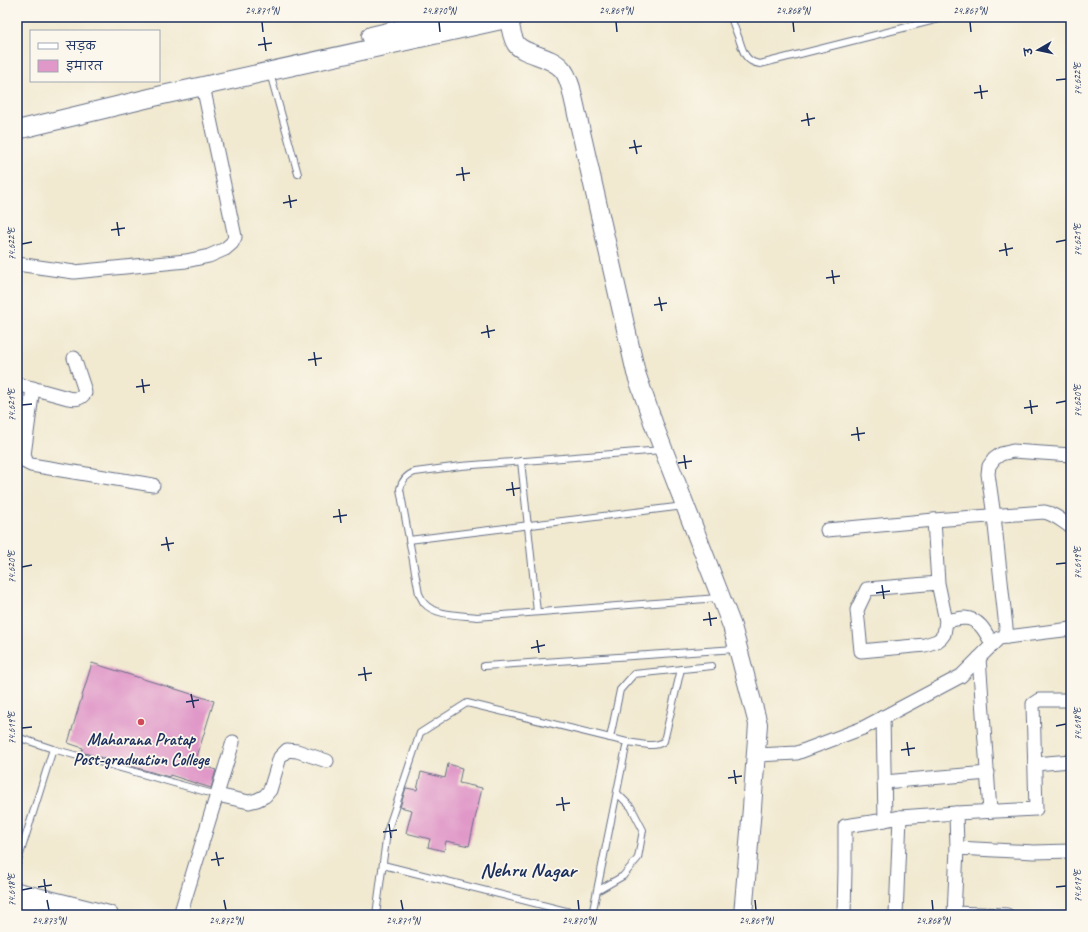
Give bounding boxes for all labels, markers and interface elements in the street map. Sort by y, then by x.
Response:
text: 24.871°N [245,4,281,17]
text: 24.870°N [422,4,458,17]
text: 24.869°N [599,4,635,17]
text: 24.868°N [776,4,812,17]
text: 24.867°N [953,4,989,17]
legend [30,30,160,82]
north arrow [1018,30,1058,70]
text: सड़क [65,38,97,54]
text: उ [1020,45,1036,57]
text: इमारत [66,58,104,74]
text: 74.622°E [1071,61,1084,95]
text: 74.621°E [1071,222,1084,256]
text: 74.622°E [5,226,18,260]
text: 74.620°E [1071,383,1084,417]
text: 74.621°E [5,387,18,421]
text: 74.619°E [1071,545,1084,579]
text: 74.620°E [5,549,18,583]
text: 74.618°E [1071,706,1084,740]
text: 74.619°E [5,710,18,744]
marker: Maharana Pratap Post-graduation College [136,717,146,727]
place label: Maharana Pratap Post-graduation College [73,729,210,770]
district label: Nehru Nagar [480,857,578,883]
text: 74.617°E [1071,868,1084,902]
text: 74.618°E [5,872,18,906]
text: 24.873°N [32,914,68,927]
text: 24.872°N [209,914,245,927]
text: 24.871°N [386,914,422,927]
text: 24.870°N [562,914,598,927]
text: 24.869°N [739,914,775,927]
text: 24.868°N [916,914,952,927]

